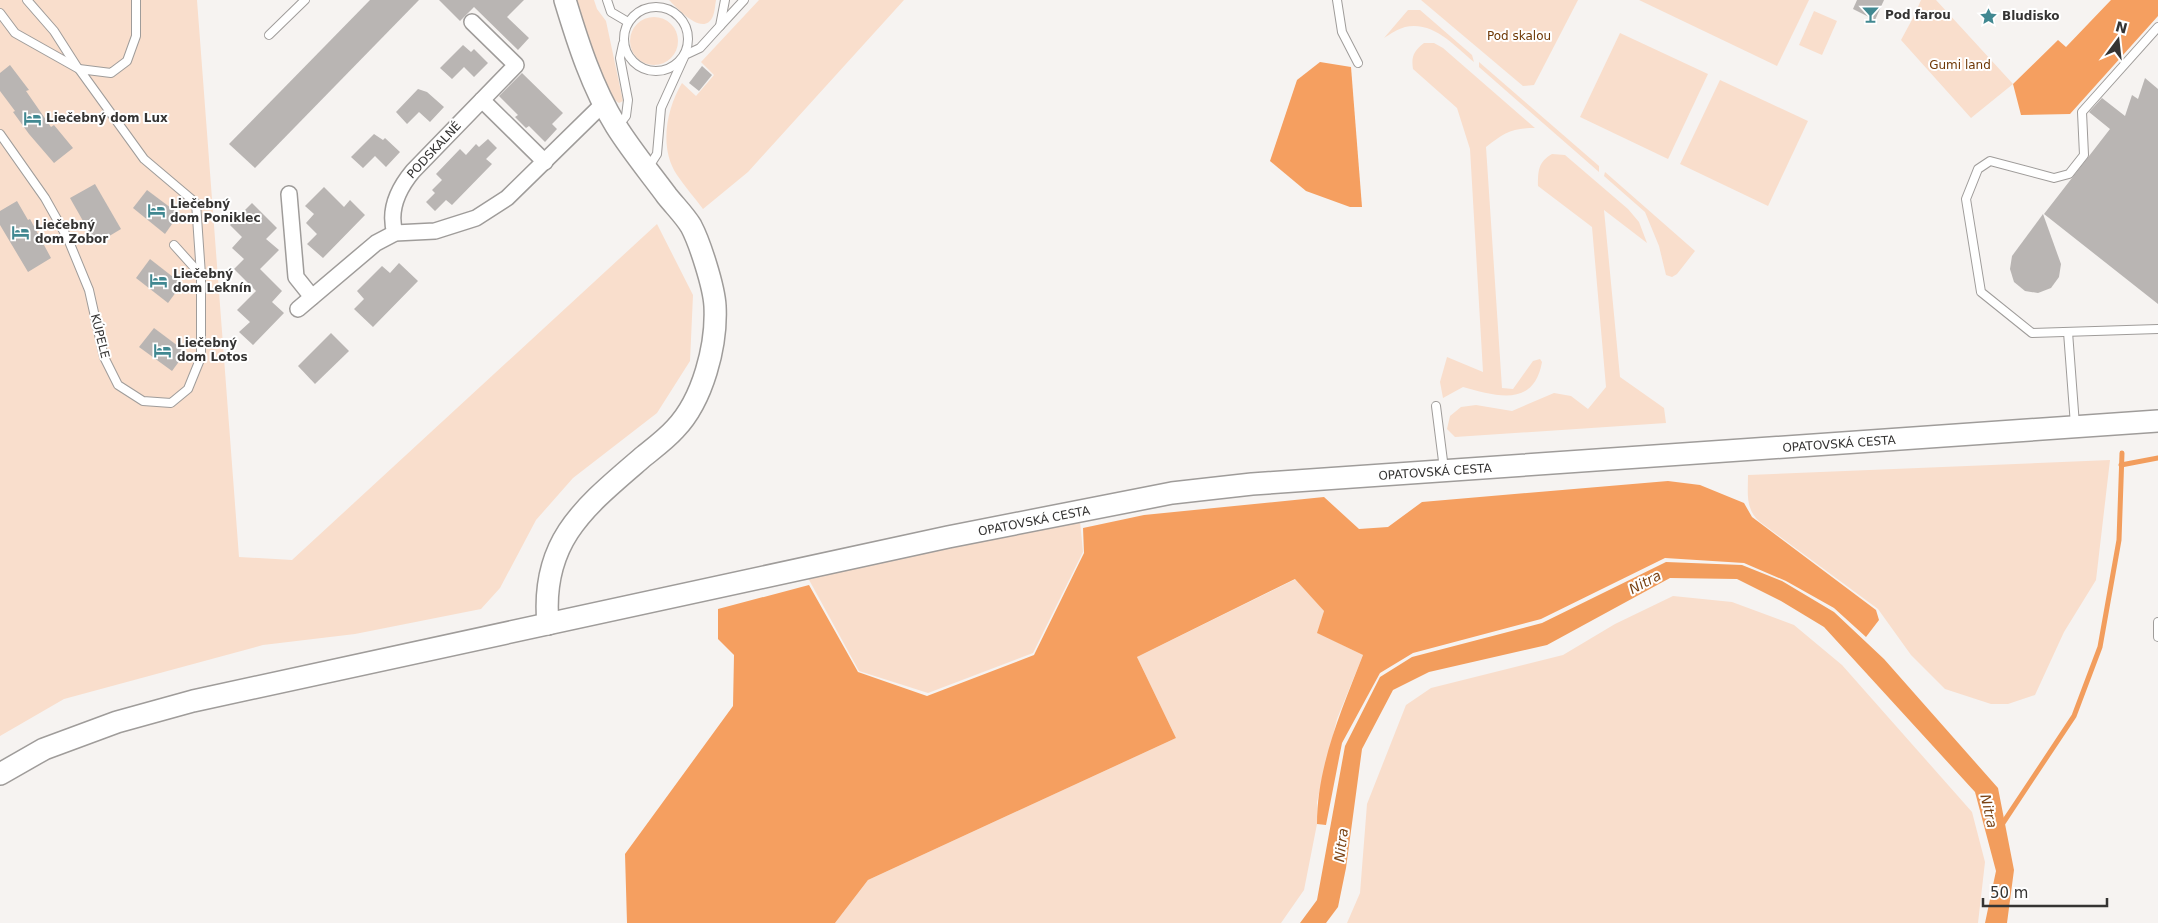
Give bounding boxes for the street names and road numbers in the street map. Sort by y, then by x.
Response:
street label: PODSKALNÉ [403,118,464,181]
street label: KÚPELE [88,312,113,360]
street label: OPATOVSKÁ CESTA [1782,432,1897,455]
street label: OPATOVSKÁ CESTA [1378,460,1493,483]
street label: OPATOVSKÁ CESTA [977,502,1092,539]

